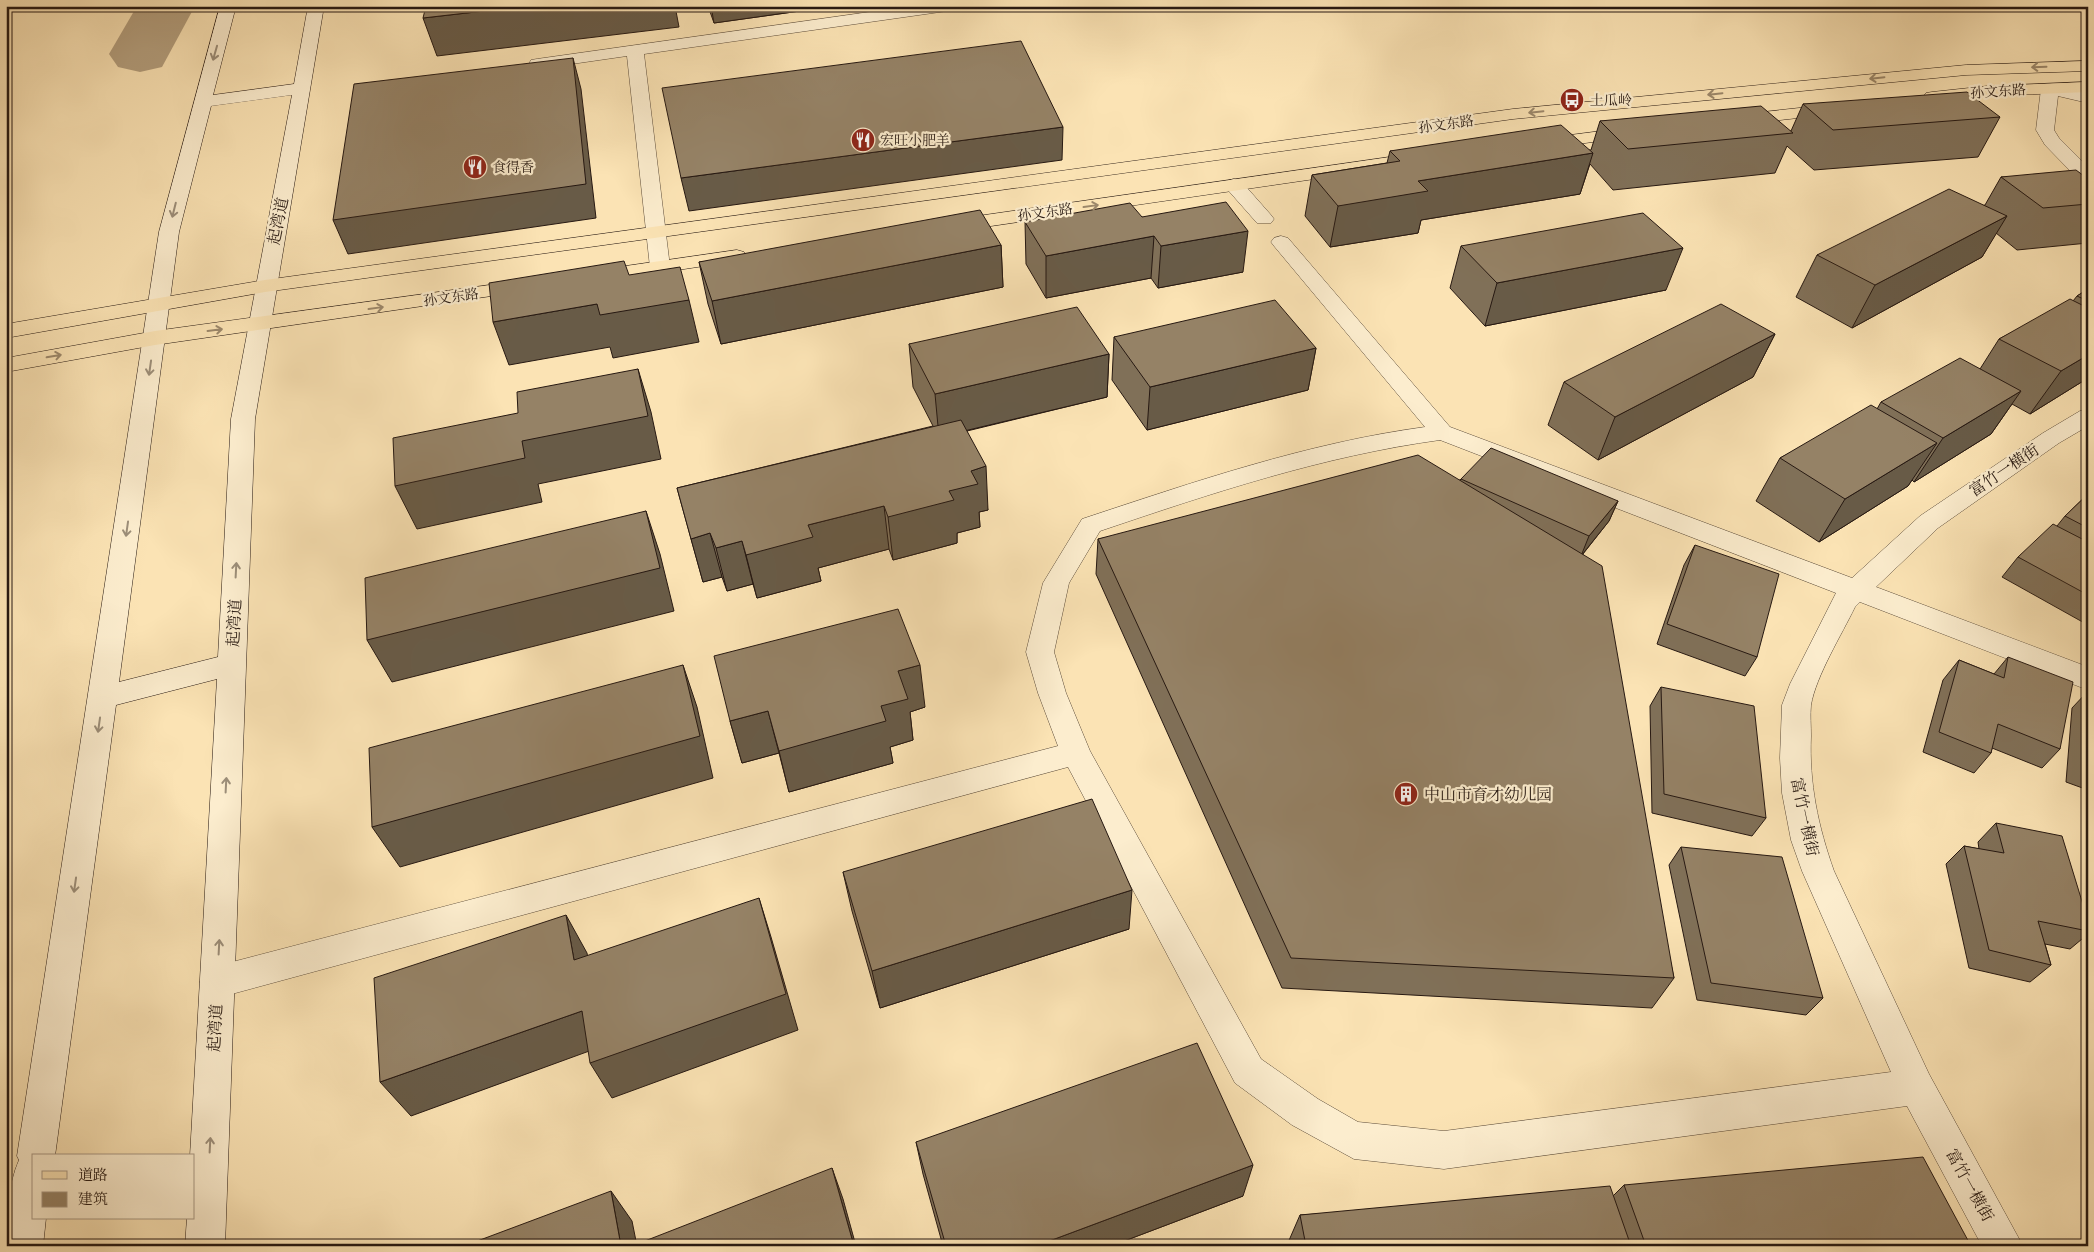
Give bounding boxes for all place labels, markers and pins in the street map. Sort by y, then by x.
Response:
bus stop icon: 土瓜岭 [1559,87,1585,113]
place label: 土瓜岭 [1590,91,1632,109]
restaurant icon: 宏旺小肥羊 [850,127,876,153]
place label: 宏旺小肥羊 [880,131,950,149]
restaurant icon: 食得香 [462,154,488,180]
place label: 食得香 [492,158,534,176]
building icon: 中山市育才幼儿园 [1393,781,1419,807]
place label: 中山市育才幼儿园 [1424,784,1552,805]

